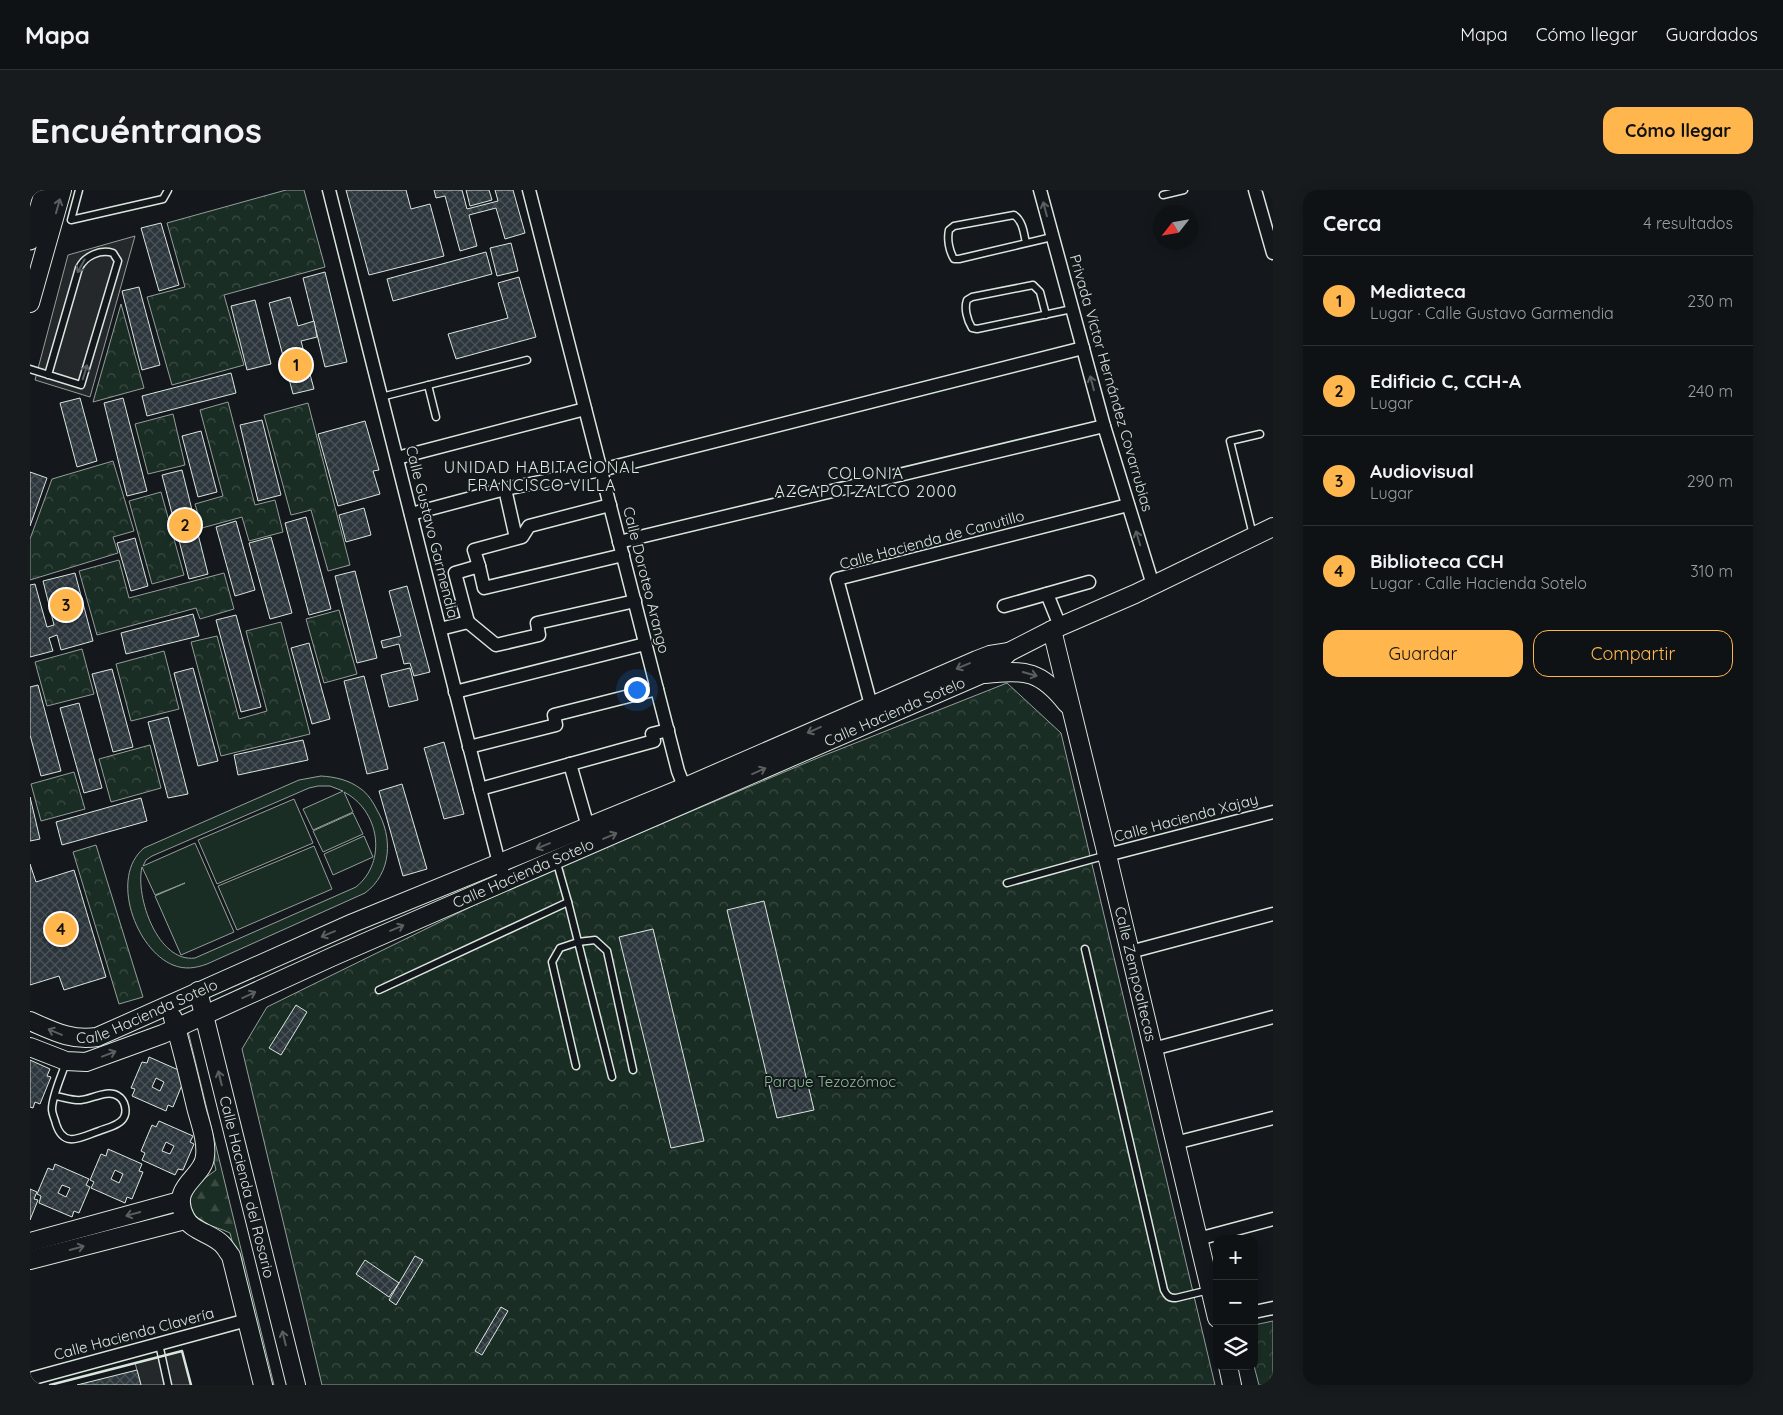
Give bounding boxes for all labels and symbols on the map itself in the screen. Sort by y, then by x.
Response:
one-way arrow [53,198,63,214]
one-way arrow [1040,201,1049,217]
north arrow [1153,205,1198,250]
street label: Privada Víctor Hernández Covarrubias [1066,252,1157,514]
one-way arrow [76,259,86,274]
pin: 1 [280,346,312,384]
one-way arrow [80,364,90,380]
one-way arrow [1087,375,1096,391]
street label: Calle Gustavo Garmendia [402,444,463,620]
district label: UNIDAD HABITACIONAL FRANCISCO VILLA [444,457,640,495]
district label: COLONIA AZCAPOTZALCO 2000 [774,463,958,501]
street label: Calle Doroteo Arango [619,505,674,655]
pin: 2 [169,506,201,544]
street label: Calle Hacienda de Canutillo [837,506,1026,573]
one-way arrow [1133,531,1143,547]
pin: 3 [50,586,82,624]
one-way arrow [956,661,971,671]
one-way arrow [1022,670,1038,680]
street label: Calle Hacienda Sotelo [821,673,968,751]
your location [624,677,650,703]
one-way arrow [807,726,822,736]
one-way arrow [751,766,766,775]
street label: Calle Hacienda Xajay [1112,789,1260,846]
one-way arrow [602,830,617,840]
street label: Calle Hacienda Sotelo [450,834,597,912]
one-way arrow [535,842,550,851]
street label: Calle Zempoaltecas [1111,905,1161,1043]
pin: 4 [45,910,77,948]
one-way arrow [389,923,404,933]
one-way arrow [321,930,336,940]
street label: Calle Hacienda Sotelo [75,975,220,1047]
one-way arrow [241,989,256,999]
one-way arrow [48,1026,63,1036]
one-way arrow [101,1049,117,1058]
one-way arrow [215,1070,224,1086]
park label: Parque Tezozómoc [764,1072,896,1091]
street label: Calle Hacienda del Rosario [215,1094,279,1280]
one-way arrow [126,1209,142,1219]
one-way arrow [69,1243,85,1252]
street label: Calle Hacienda Clavería [52,1303,216,1364]
one-way arrow [279,1330,288,1346]

